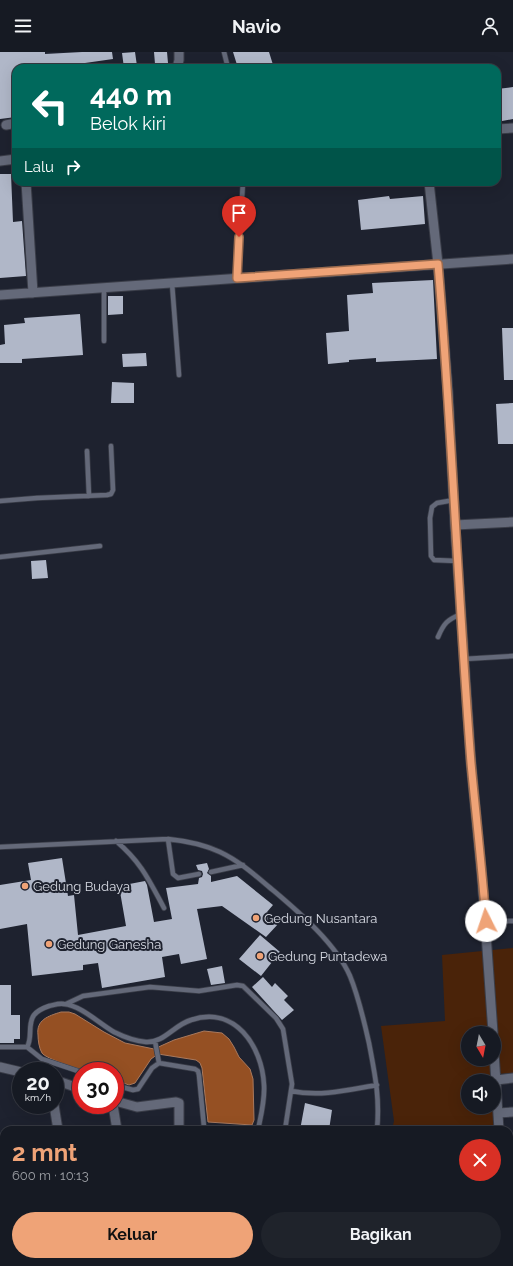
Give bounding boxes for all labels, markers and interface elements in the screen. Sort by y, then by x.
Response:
icon: menu [12,15,34,37]
icon: person [479,15,501,37]
text: Navio [232,16,281,37]
text: 440 m [90,79,172,112]
icon: left [24,80,76,132]
text: Belok kiri [90,113,166,134]
icon: right [62,156,84,178]
text: Lalu [24,158,54,176]
pin [222,196,256,237]
icon: arrive [228,202,250,224]
place label: Gedung Budaya [33,879,130,894]
marker: Gedung Budaya [20,881,30,891]
position arrow [465,900,507,942]
place label: Gedung Nusantara [264,911,377,926]
marker: Gedung Nusantara [251,913,261,923]
place label: Gedung Ganesha [57,937,161,952]
marker: Gedung Ganesha [44,939,54,949]
place label: Gedung Puntadewa [268,949,387,964]
marker: Gedung Puntadewa [255,951,265,961]
north arrow [461,1026,501,1066]
map controls [461,1026,501,1114]
speed limit sign: 30 [72,1062,124,1114]
text: 20 [26,1071,50,1095]
button: sound [461,1074,501,1114]
text: km/h [25,1092,51,1103]
text: 2 mnt [12,1138,77,1167]
button: close [459,1139,501,1181]
text: 600 m · 10:13 [12,1168,89,1183]
button: Keluar [12,1212,253,1258]
button: Bagikan [261,1212,501,1258]

